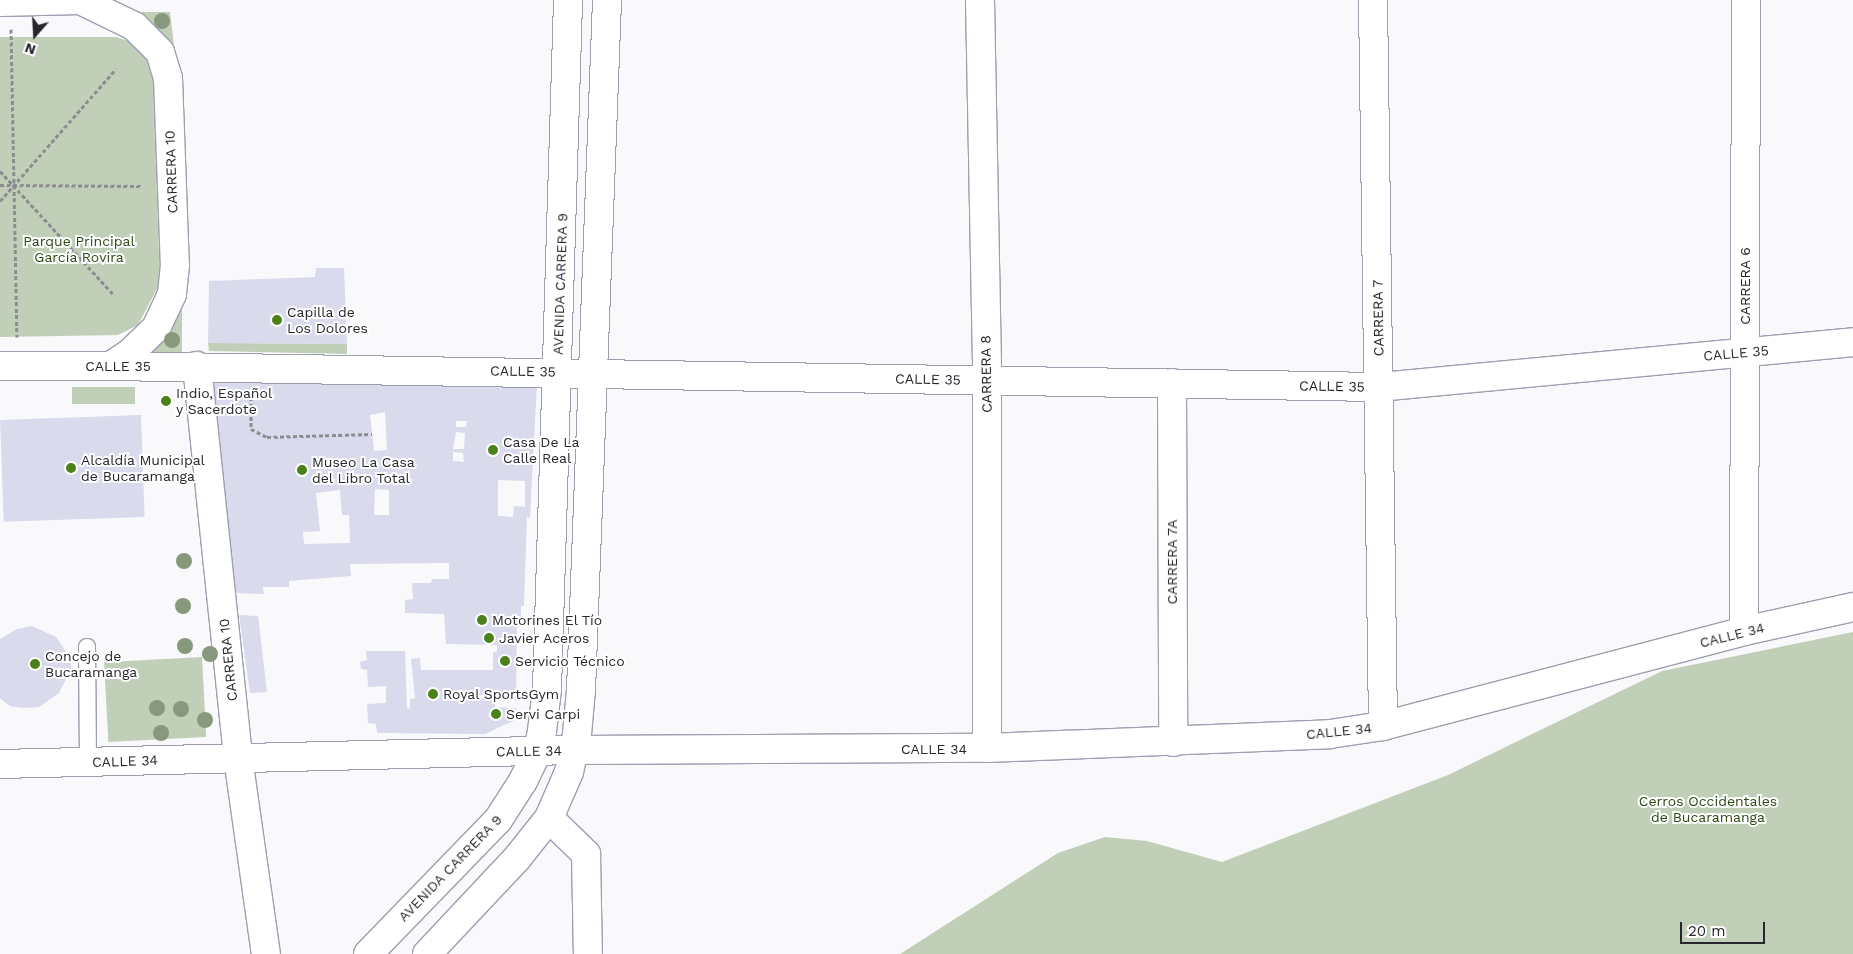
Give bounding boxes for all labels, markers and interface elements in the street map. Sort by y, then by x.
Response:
north arrow [10,10,60,60]
text: N [23,40,38,58]
street label: CARRERA 10 [161,130,181,214]
street label: AVENIDA CARRERA 9 [549,212,571,356]
park label: Parque Principal García Rovira [23,233,135,266]
street label: CARRERA 6 [1737,247,1753,325]
street label: CARRERA 7 [1369,279,1387,357]
place label: Capilla de Los Dolores [287,304,368,336]
marker: Capilla de Los Dolores [271,314,283,326]
street label: CARRERA 8 [977,335,995,413]
street label: CALLE 35 [1703,342,1769,364]
street label: CALLE 35 [85,358,151,374]
street label: CALLE 35 [490,362,556,380]
street label: CALLE 35 [895,370,961,388]
street label: CALLE 35 [1299,377,1365,395]
place label: Indio, Español y Sacerdote [176,385,272,418]
marker: Indio, Español y Sacerdote [160,395,172,407]
place label: Casa De La Calle Real [503,434,580,467]
marker: Casa De La Calle Real [487,444,499,456]
place label: Alcaldía Municipal de Bucaramanga [81,452,205,484]
place label: Museo La Casa del Libro Total [312,454,415,487]
marker: Alcaldía Municipal de Bucaramanga [65,462,77,474]
marker: Museo La Casa del Libro Total [296,464,308,476]
street label: CARRERA 7A [1164,519,1180,605]
place label: Motorines El Tío [492,612,603,628]
marker: Motorines El Tío [476,614,488,626]
street label: CARRERA 10 [215,617,241,703]
street label: CALLE 34 [1698,619,1766,651]
place label: Javier Aceros [499,630,590,646]
marker: Javier Aceros [483,632,495,644]
place label: Concejo de Bucaramanga [45,648,137,680]
place label: Servicio Técnico [515,653,625,669]
marker: Servicio Técnico [499,655,511,667]
marker: Concejo de Bucaramanga [29,658,41,670]
place label: Royal SportsGym [443,686,560,702]
marker: Royal SportsGym [427,688,439,700]
place label: Servi Carpi [506,706,580,722]
marker: Servi Carpi [490,708,502,720]
street label: CALLE 34 [1305,719,1373,743]
street label: CALLE 34 [901,741,967,757]
street label: CALLE 34 [496,742,562,760]
street label: CALLE 34 [92,751,158,771]
park label: Cerros Occidentales de Bucaramanga [1639,793,1777,826]
street label: AVENIDA CARRERA 9 [394,811,506,925]
scale bar [1683,912,1768,944]
text: 20 m [1688,922,1726,940]

